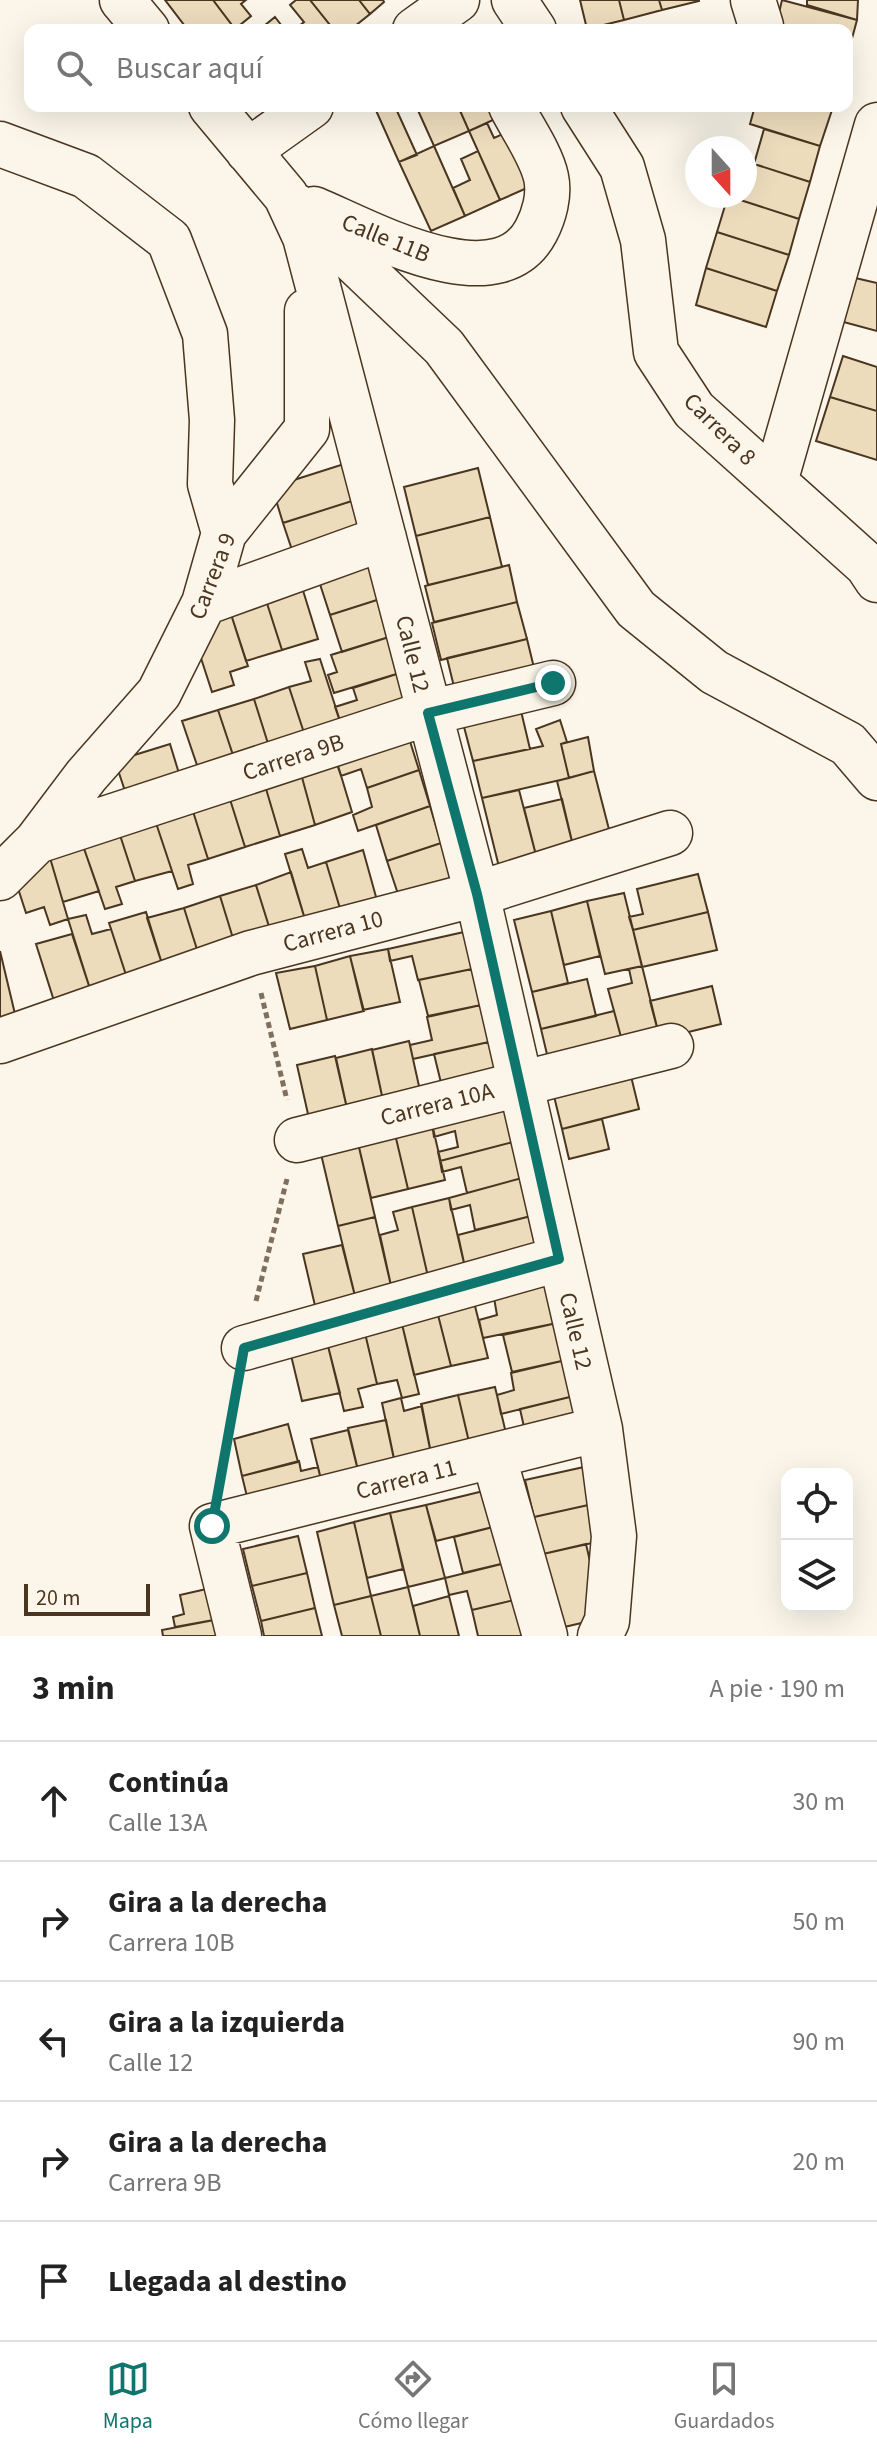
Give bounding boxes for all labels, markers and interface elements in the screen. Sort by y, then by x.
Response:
search box [24,24,853,112]
icon: search [52,46,96,90]
text: Buscar aquí [116,47,263,90]
north arrow [685,136,757,208]
street label: Calle 11B [336,205,435,272]
street label: Carrera 8 [675,385,764,474]
street label: Carrera 9 [180,528,245,625]
street label: Calle 12 [386,612,439,696]
route end [535,665,571,701]
street label: Carrera 9B [238,725,348,790]
street label: Carrera 10 [279,901,387,962]
street label: Carrera 10A [377,1074,497,1135]
street label: Calle 12 [550,1289,601,1373]
street label: Carrera 11 [352,1450,460,1509]
map controls [781,1468,853,1612]
button: locate [781,1468,853,1540]
route start [194,1508,230,1544]
button: layers [781,1540,853,1612]
scale bar [24,1580,150,1616]
text: 20 m [36,1582,81,1614]
text: 3 min [32,1664,115,1713]
text: A pie · 190 m [710,1670,845,1707]
text: Continúa [108,1761,229,1804]
icon: ahead [32,1779,76,1823]
text: 30 m [792,1783,845,1820]
text: Calle 13A [108,1804,207,1841]
text: Gira a la derecha [108,1881,327,1924]
icon: right [32,1899,76,1943]
text: 50 m [792,1903,845,1940]
text: Carrera 10B [108,1924,234,1961]
text: Gira a la izquierda [108,2001,345,2044]
icon: left [32,2019,76,2063]
text: 90 m [792,2023,845,2060]
text: Calle 12 [108,2044,193,2081]
text: Gira a la derecha [108,2121,327,2164]
icon: right [32,2139,76,2183]
text: 20 m [792,2143,845,2180]
text: Carrera 9B [108,2164,222,2201]
icon: arrive [32,2259,76,2303]
text: Llegada al destino [108,2260,347,2303]
tab: Mapa [103,2357,153,2437]
tab: Cómo llegar [358,2357,468,2437]
tab: Guardados [674,2357,774,2437]

